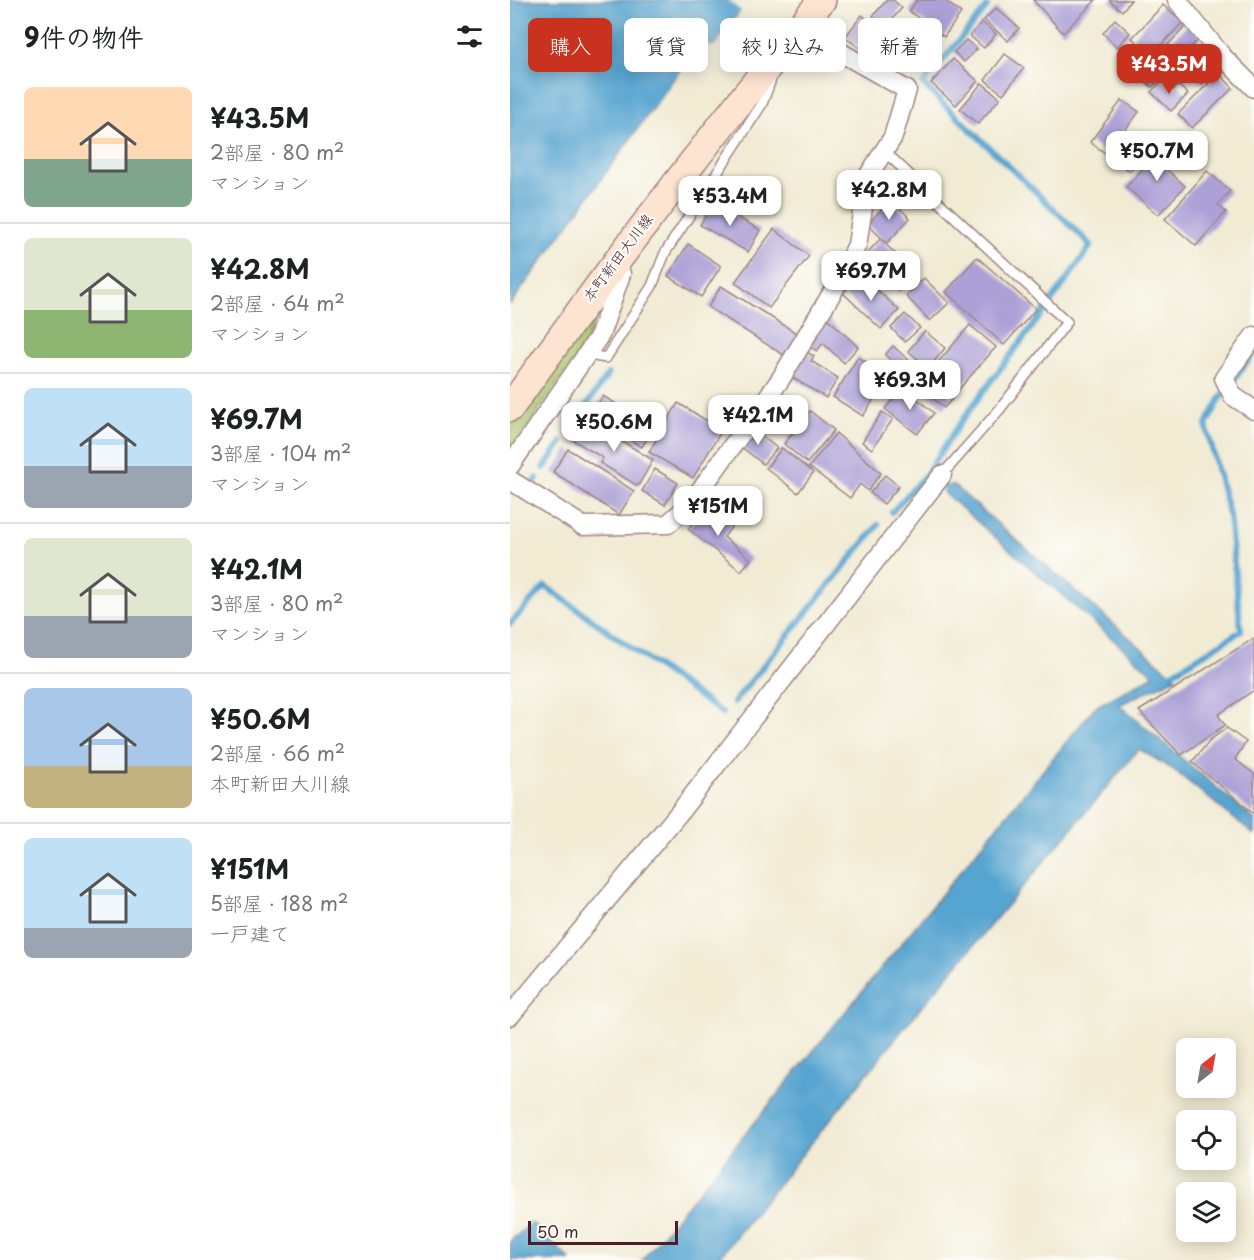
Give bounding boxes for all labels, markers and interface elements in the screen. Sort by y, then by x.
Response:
text: 9件の物件 [24,17,144,56]
chip: 購入 [528,18,612,72]
chip: 賃貸 [624,18,708,72]
chip: 絞り込み [720,18,846,72]
chip: 新着 [858,18,942,72]
icon: filters [453,20,486,53]
pin: ¥43.5M [1120,44,1218,95]
text: ¥43.5M [1131,48,1207,78]
text: ¥43.5M [210,98,309,137]
icon: home [72,111,144,183]
pin: ¥50.7M [1108,131,1206,182]
text: ¥50.7M [1120,135,1194,165]
text: 2部屋 · 80 m² [210,137,344,167]
text: マンション [210,167,309,197]
pin: ¥42.8M [840,170,938,221]
text: ¥42.8M [851,174,927,204]
pin: ¥53.4M [681,176,779,227]
text: ¥53.4M [692,180,768,210]
street label: 本町新田大川線 [576,208,658,306]
text: ¥42.8M [210,249,310,288]
pin: ¥69.7M [822,251,920,302]
text: ¥69.7M [835,255,907,285]
icon: home [72,262,144,334]
text: 2部屋 · 64 m² [210,288,345,318]
text: マンション [210,318,309,348]
pin: ¥69.3M [861,360,959,411]
text: ¥69.3M [874,364,946,394]
pin: ¥42.1M [709,395,807,446]
text: ¥69.7M [210,399,303,438]
text: ¥42.1M [722,399,794,429]
pin: ¥50.6M [565,402,663,453]
text: ¥50.6M [575,406,653,436]
icon: home [72,412,144,484]
text: 3部屋 · 104 m² [210,438,351,468]
text: マンション [210,468,309,498]
pin: ¥151M [676,486,760,537]
text: ¥151M [688,490,748,520]
text: ¥42.1M [210,549,303,588]
icon: home [72,562,144,634]
text: 3部屋 · 80 m² [210,588,343,618]
text: マンション [210,618,309,648]
text: ¥50.6M [210,699,311,738]
icon: home [72,712,144,784]
text: 2部屋 · 66 m² [210,738,345,768]
text: 本町新田大川線 [210,768,350,798]
text: ¥151M [210,849,289,888]
icon: home [72,862,144,934]
text: 5部屋 · 188 m² [210,888,348,918]
text: 一戸建て [210,918,290,948]
north arrow [1176,1038,1236,1098]
map controls [1176,1038,1236,1242]
button: locate [1176,1110,1236,1170]
button: layers [1176,1182,1236,1242]
scale bar [528,1218,678,1246]
text: 50 m [537,1219,578,1243]

